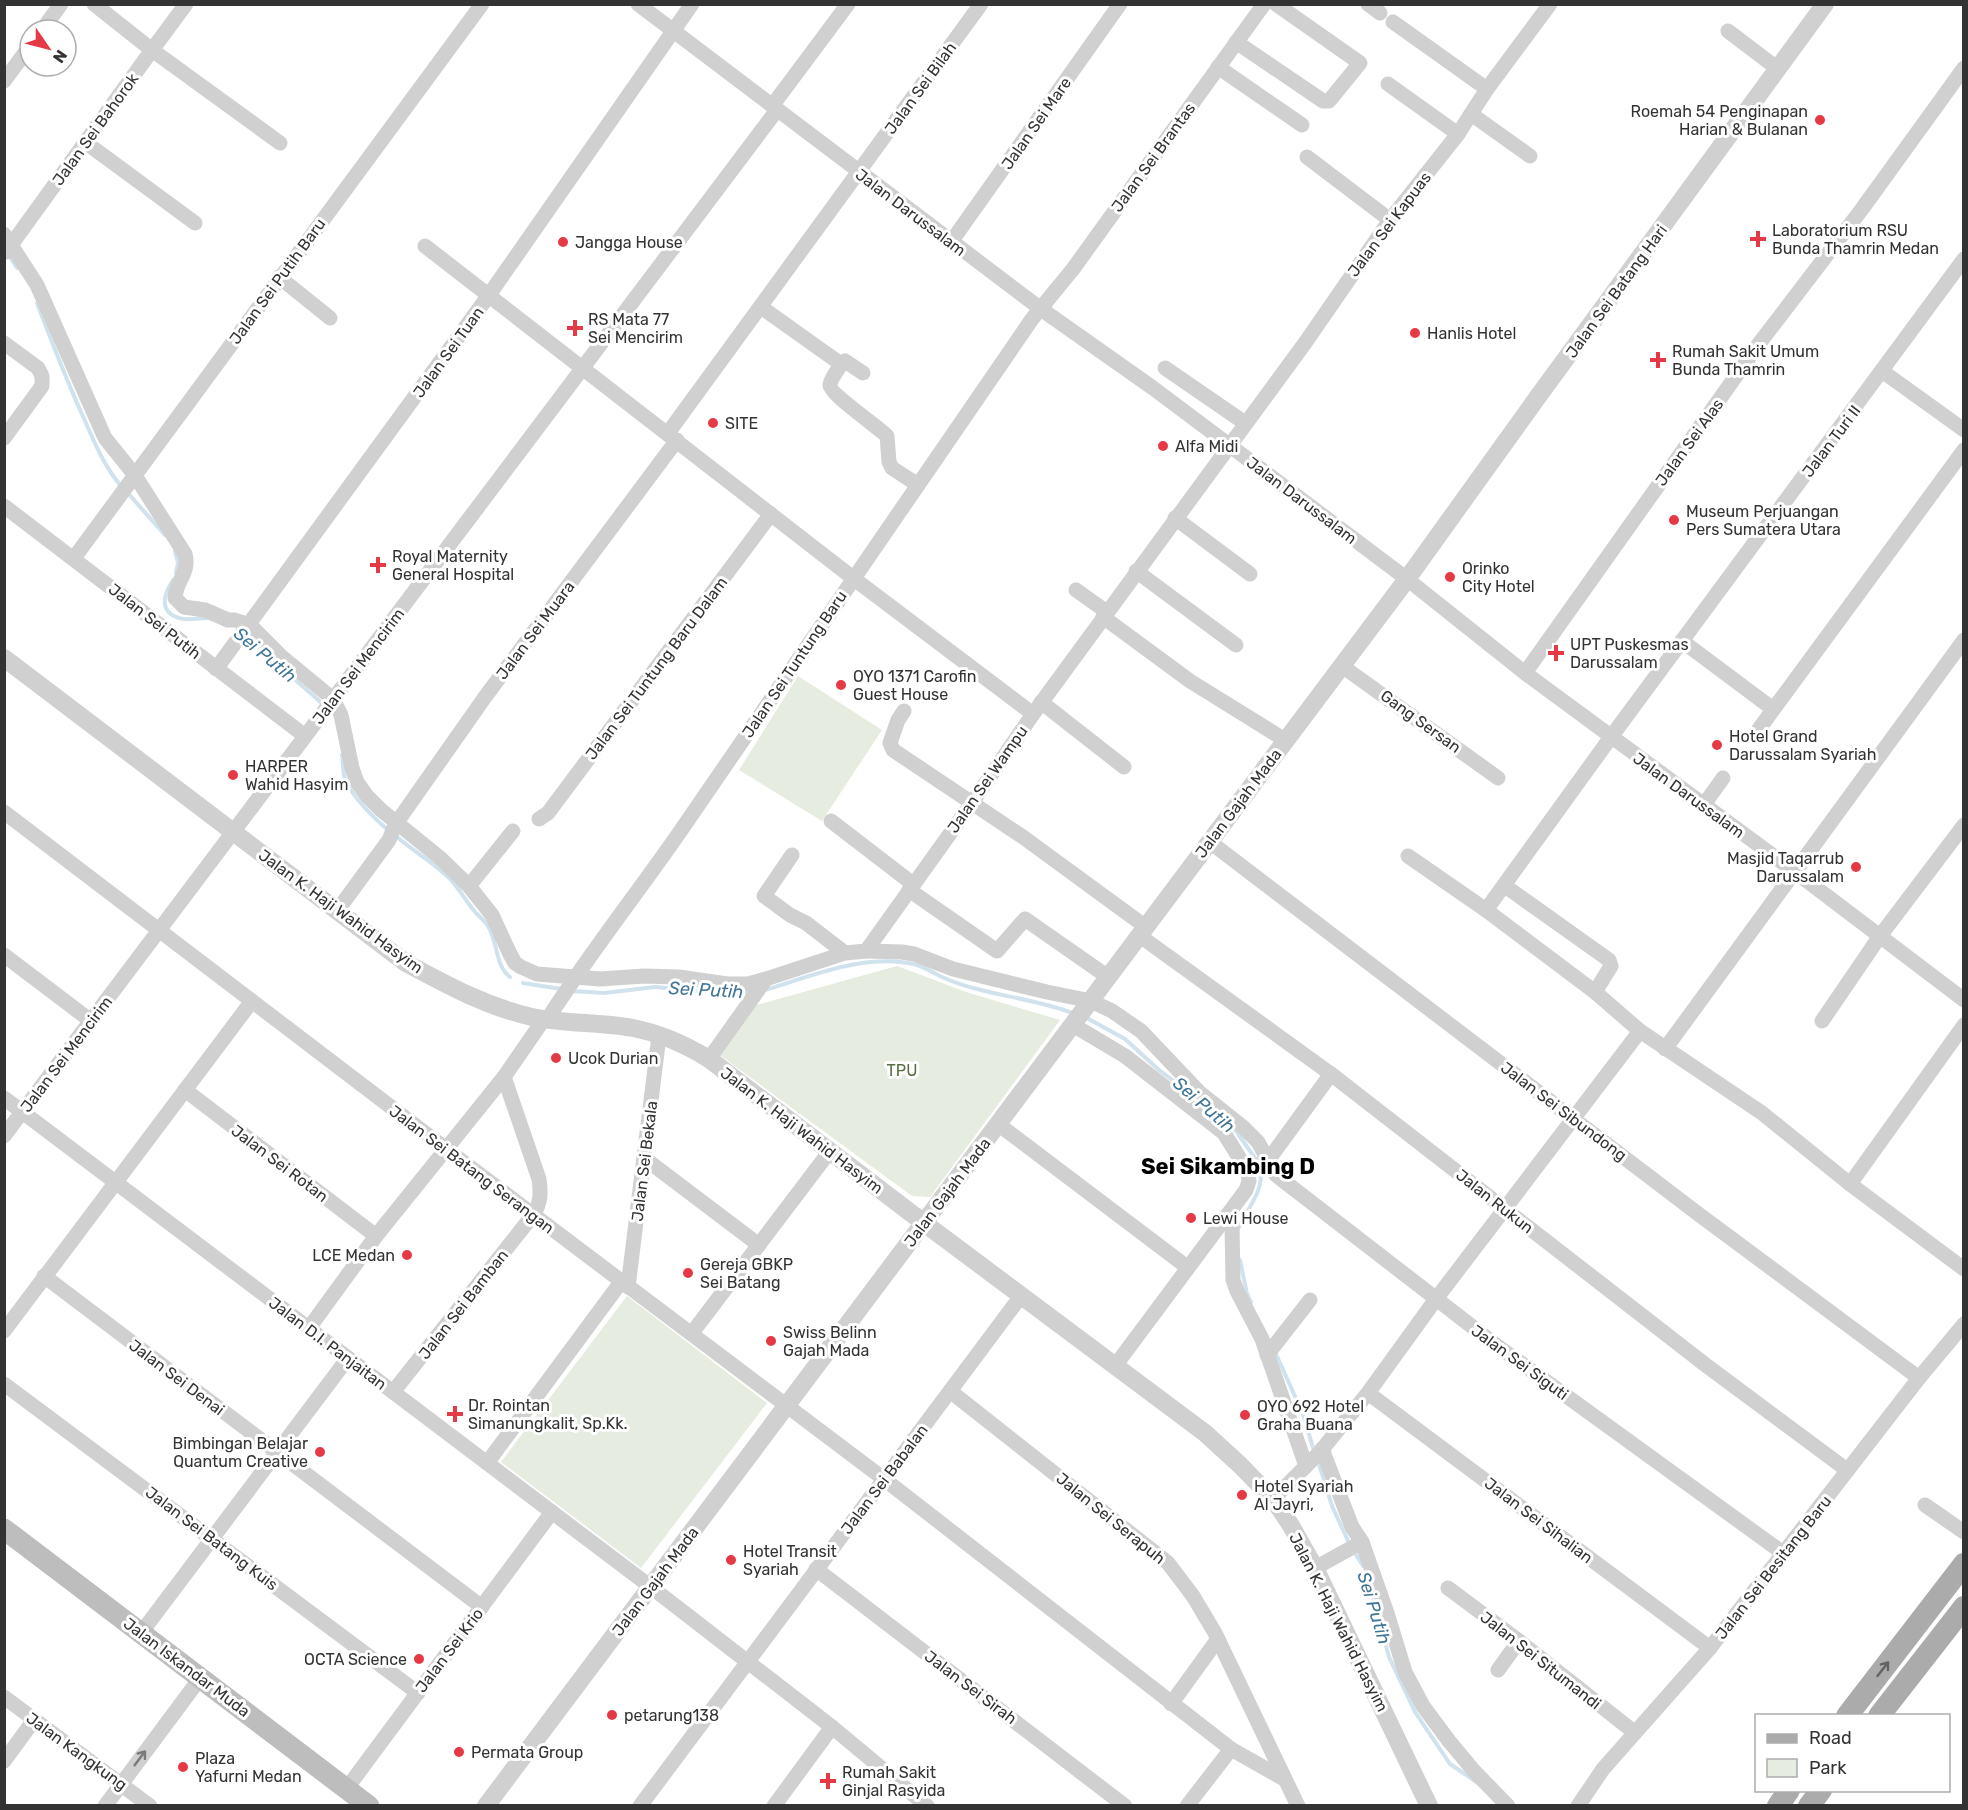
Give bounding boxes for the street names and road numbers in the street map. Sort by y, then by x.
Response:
street label: Jalan Sei Bilah [881,39,960,138]
street label: Jalan Sei Bahorok [48,69,143,189]
street label: Jalan Sei Mare [998,73,1075,173]
street label: Jalan Sei Brantas [1107,99,1199,216]
street label: Jalan Darussalam [852,165,969,260]
street label: Jalan Sei Kapuas [1344,168,1435,281]
street label: Jalan Sei Putih Baru [225,215,329,348]
street label: Jalan Sei Batang Hari [1562,221,1671,362]
street label: Jalan Sei Tuan [409,303,488,401]
street label: Jalan Sei Alas [1651,395,1727,490]
street label: Jalan Turi II [1798,402,1865,481]
street label: Jalan Darussalam [1243,453,1360,548]
street label: Jalan Sei Tuntung Baru Dalam [581,573,731,763]
street label: Jalan Sei Muara [492,578,578,683]
street label: Jalan Sei Putih [105,580,205,663]
street label: Jalan Sei Tuntung Baru [738,587,851,741]
street label: Jalan Sei Mencirim [309,605,408,728]
street label: Gang Sersan [1377,686,1465,757]
street label: Jalan Sei Wampu [943,722,1031,837]
street label: Jalan Gajah Mada [1191,745,1286,862]
street label: Jalan Darussalam [1629,749,1748,842]
street label: Jalan K. Haji Wahid Hasyim [255,845,426,977]
street label: Jalan Sei Mencirim [17,993,116,1116]
street label: Jalan Sei Sibundong [1497,1058,1630,1165]
street label: Jalan K. Haji Wahid Hasyim [717,1063,887,1198]
street label: Jalan Sei Bekala [628,1100,661,1222]
street label: Jalan Sei Batang Serangan [386,1101,558,1238]
street label: Jalan Sei Rotan [228,1121,332,1206]
street label: Jalan Gajah Mada [900,1134,995,1251]
street label: Jalan Rukun [1452,1165,1537,1237]
street label: Jalan Sei Bamban [415,1246,512,1363]
street label: Jalan D.I. Panjaitan [265,1293,390,1394]
street label: Jalan Sei Siguti [1468,1321,1572,1404]
street label: Jalan Sei Denai [125,1335,228,1419]
street label: Jalan Sei Babalan [837,1421,932,1538]
street label: Jalan Sei Serapuh [1052,1469,1169,1568]
street label: Jalan Sei Sihalian [1481,1474,1597,1567]
street label: Jalan Sei Batang Kuis [142,1482,282,1594]
street label: Jalan Sei Besitang Baru [1711,1492,1835,1643]
street label: Jalan Gajah Mada [608,1523,703,1640]
street label: Jalan K. Haji Wahid Hasyim [1285,1530,1392,1715]
street label: Jalan Sei Krio [412,1604,487,1696]
street label: Jalan Sei Situmandi [1477,1607,1605,1713]
street label: Jalan Iskandar Muda [120,1614,254,1721]
street label: Jalan Sei Sirah [921,1647,1020,1728]
street label: Jalan Kangkung [23,1708,131,1794]

